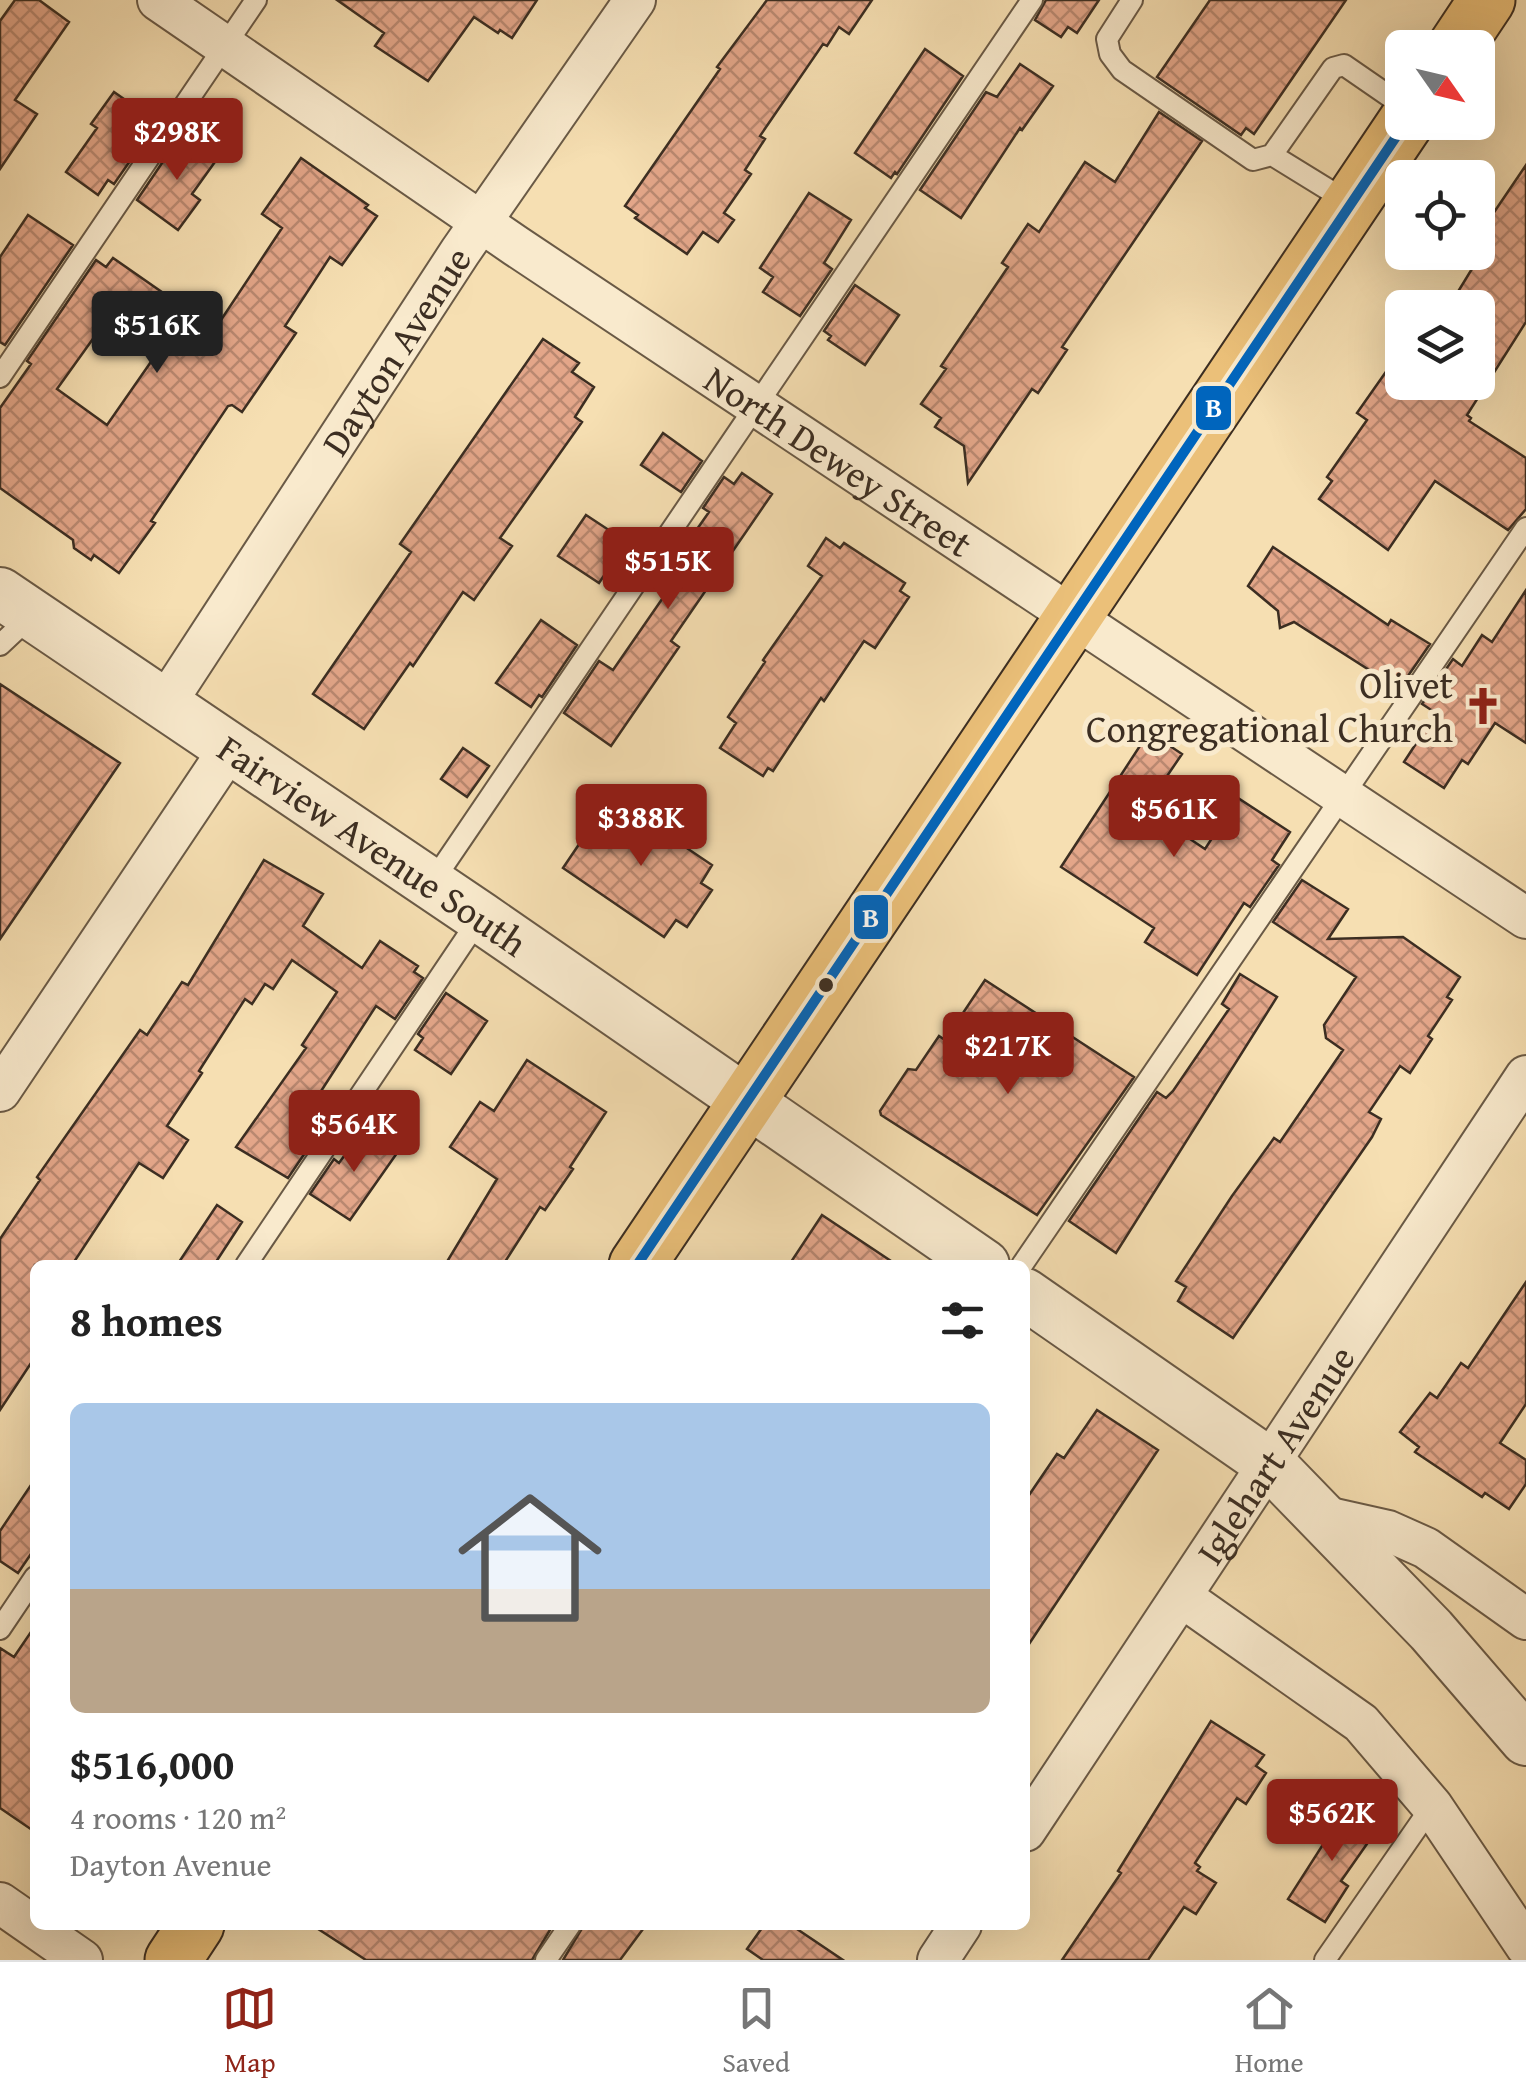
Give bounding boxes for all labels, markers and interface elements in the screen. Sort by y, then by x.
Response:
north arrow [1385,30,1495,140]
map controls [1385,30,1495,400]
pin: $298K [107,98,247,183]
text: $298K [134,107,220,154]
button: locate [1385,160,1495,270]
street label: Dayton Avenue [307,235,485,466]
button: layers [1385,290,1495,400]
pin: $516K [87,291,227,376]
text: $516K [114,300,200,347]
street label: North Dewey Street [694,351,984,570]
line badge: B [1194,384,1233,432]
text: B [1205,386,1223,427]
pin: $515K [598,527,738,612]
text: $515K [625,536,711,583]
place label: Olivet Congregational Church [1086,656,1453,756]
church icon: Olivet Congregational Church [1462,685,1504,727]
street label: Fairview Avenue South [207,720,539,970]
pin: $561K [1104,775,1244,860]
pin: $388K [571,784,711,869]
text: $561K [1131,784,1217,831]
text: $388K [598,793,684,840]
line badge: B [852,893,890,941]
text: B [862,896,880,937]
unlabelled marker [816,975,836,995]
pin: $217K [938,1012,1078,1097]
text: $217K [965,1021,1051,1068]
pin: $564K [284,1090,424,1175]
text: $564K [311,1099,397,1146]
text: 8 homes [70,1290,223,1351]
icon: filters [935,1293,990,1348]
street label: Iglehart Avenue [1182,1334,1368,1575]
icon: home [440,1468,620,1648]
text: $516,000 [70,1733,234,1794]
pin: $562K [1262,1779,1402,1864]
text: $562K [1289,1788,1375,1835]
text: 4 rooms · 120 m² [70,1794,286,1841]
text: Dayton Avenue [70,1841,271,1888]
tab: Map [222,1981,277,2082]
tab: Saved [722,1981,790,2082]
tab: Home [1235,1981,1304,2082]

